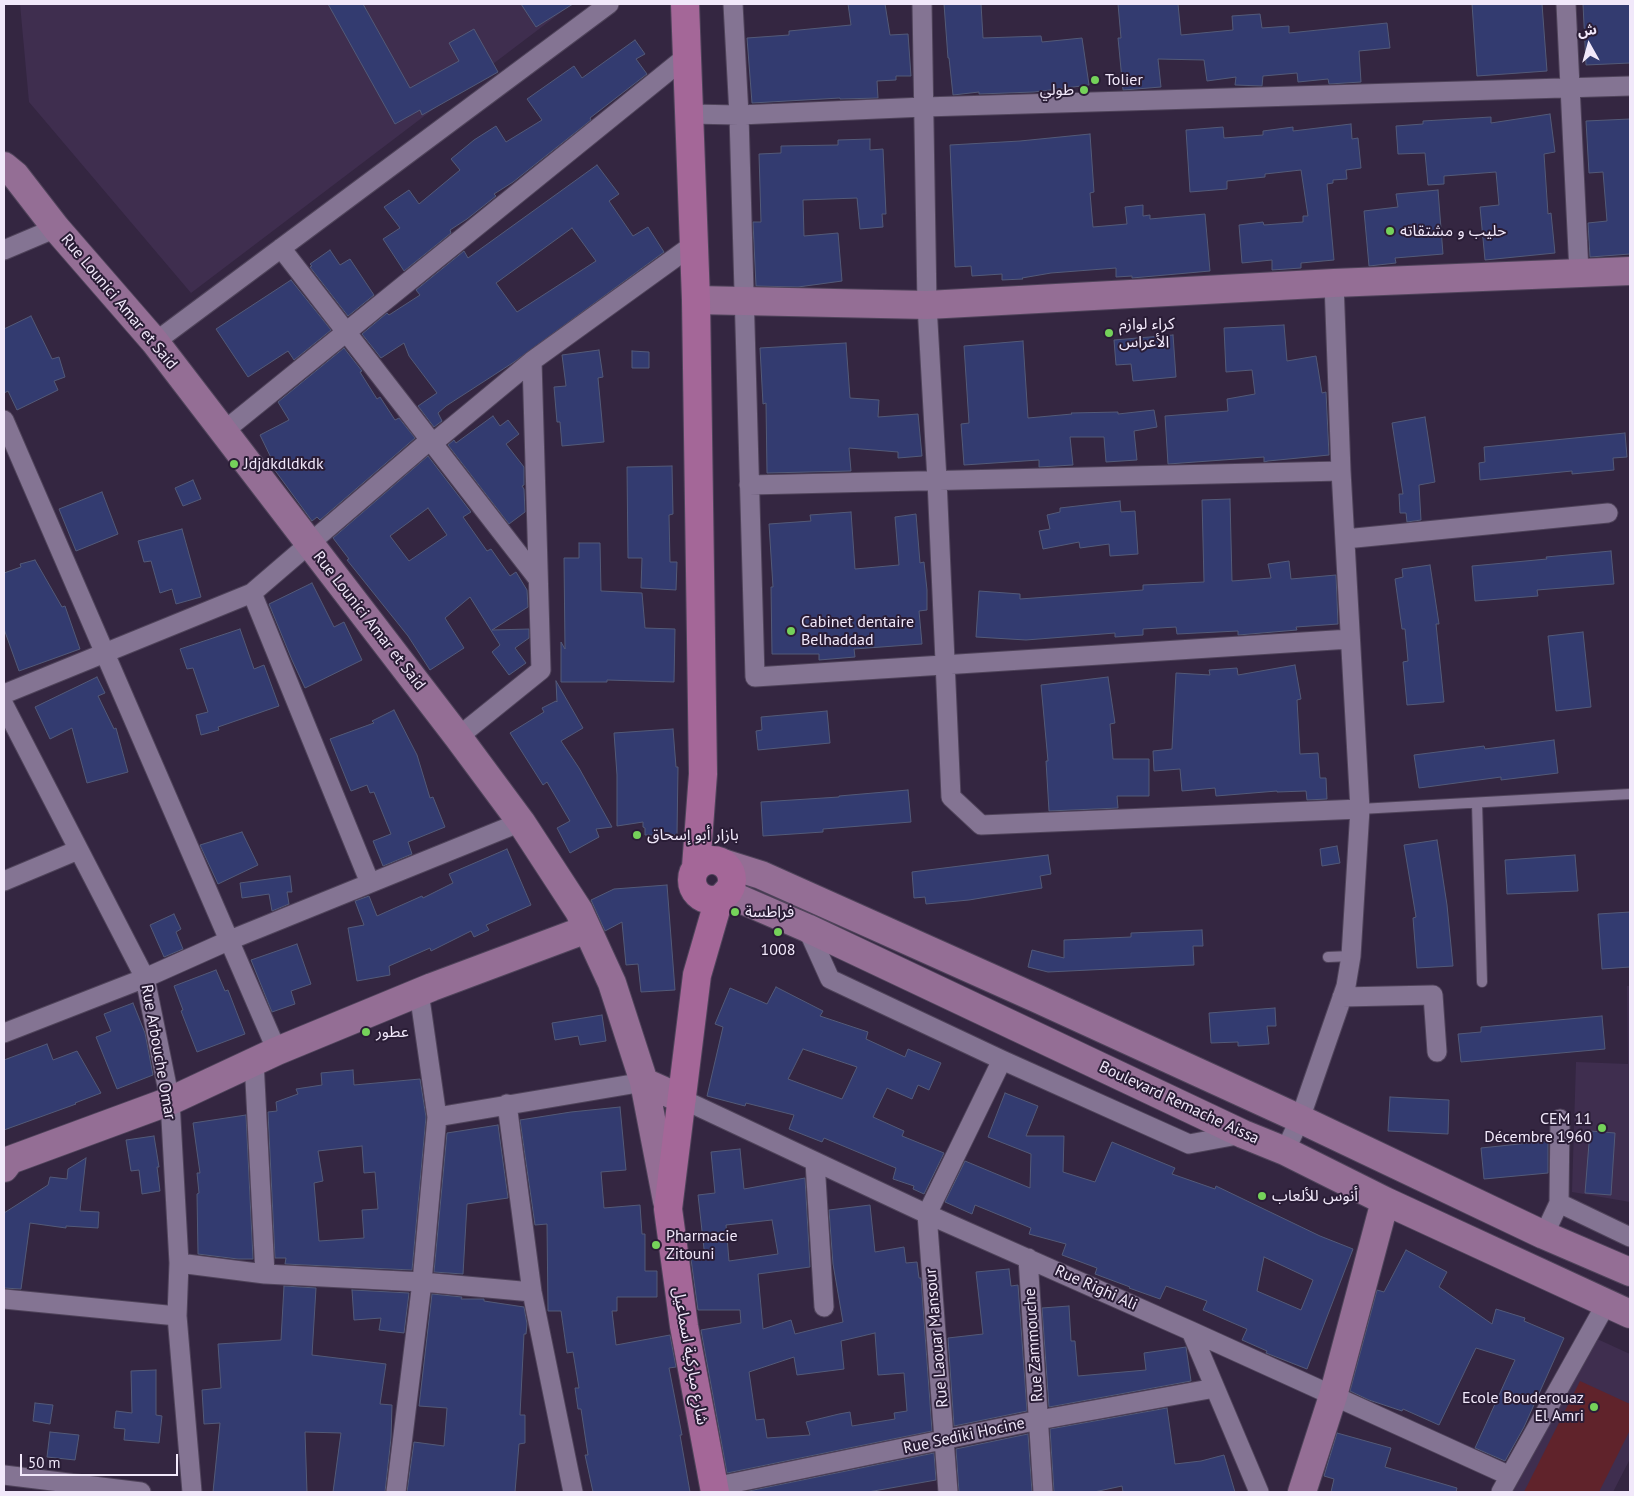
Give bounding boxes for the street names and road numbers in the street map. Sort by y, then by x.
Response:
street label: Rue Lounici Amar et Said [57,230,181,374]
street label: Rue Lounici Amar et Said [309,548,429,694]
street label: Rue Arbouche Omar [137,983,179,1121]
street label: Boulevard Remache Aissa [1096,1057,1262,1149]
street label: Rue Righi Ali [1052,1261,1140,1315]
street label: Rue Laouar Mansour [921,1268,953,1408]
street label: شارع مباركية اسماعيل [668,1285,712,1427]
street label: Rue Zammouche [1020,1287,1048,1403]
street label: Rue Sediki Hocine [901,1414,1027,1458]

